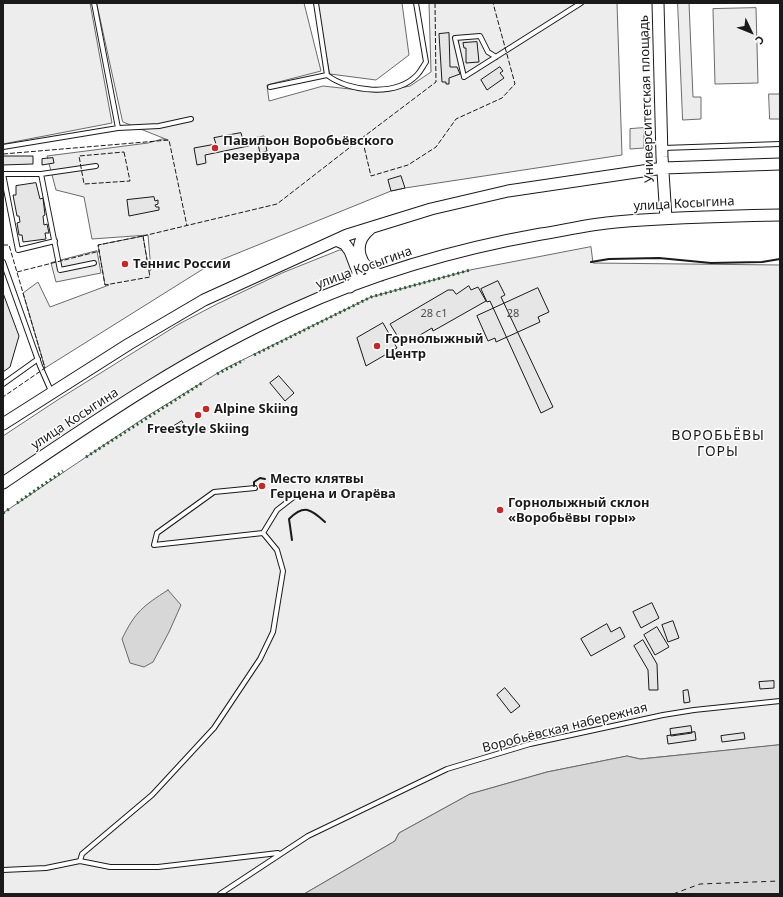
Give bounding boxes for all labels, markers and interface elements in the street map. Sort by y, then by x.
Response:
north arrow [731,12,771,52]
street label: Университетская площадь [636,15,658,183]
text: С [752,33,768,48]
place label: Павильон Воробьёвского резервуара [223,133,394,164]
marker: Павильон Воробьёвского резервуара [210,143,220,153]
street label: улица Косыгина [633,194,735,214]
street label: улица Косыгина [314,243,414,293]
place label: Теннис России [133,256,231,272]
marker: Теннис России [120,259,130,269]
house number: 28 с1 [420,307,448,321]
house number: 28 [507,307,519,321]
place label: Горнолыжный Центр [385,331,484,362]
marker: Горнолыжный Центр [372,341,382,351]
street label: улица Косыгина [28,385,122,453]
place label: Alpine Skiing [214,401,298,417]
marker: Alpine Skiing [201,404,211,414]
marker: Freestyle Skiing [193,410,203,420]
place label: Freestyle Skiing [147,421,249,437]
district label: ВОРОБЬЁВЫ ГОРЫ [671,428,765,460]
place label: Место клятвы Герцена и Огарёва [270,471,396,502]
marker: Место клятвы Герцена и Огарёва [257,481,267,491]
place label: Горнолыжный склон «Воробьёвы горы» [508,495,649,526]
marker: Горнолыжный склон «Воробьёвы горы» [495,505,505,515]
street label: Воробьёвская набережная [481,700,649,756]

